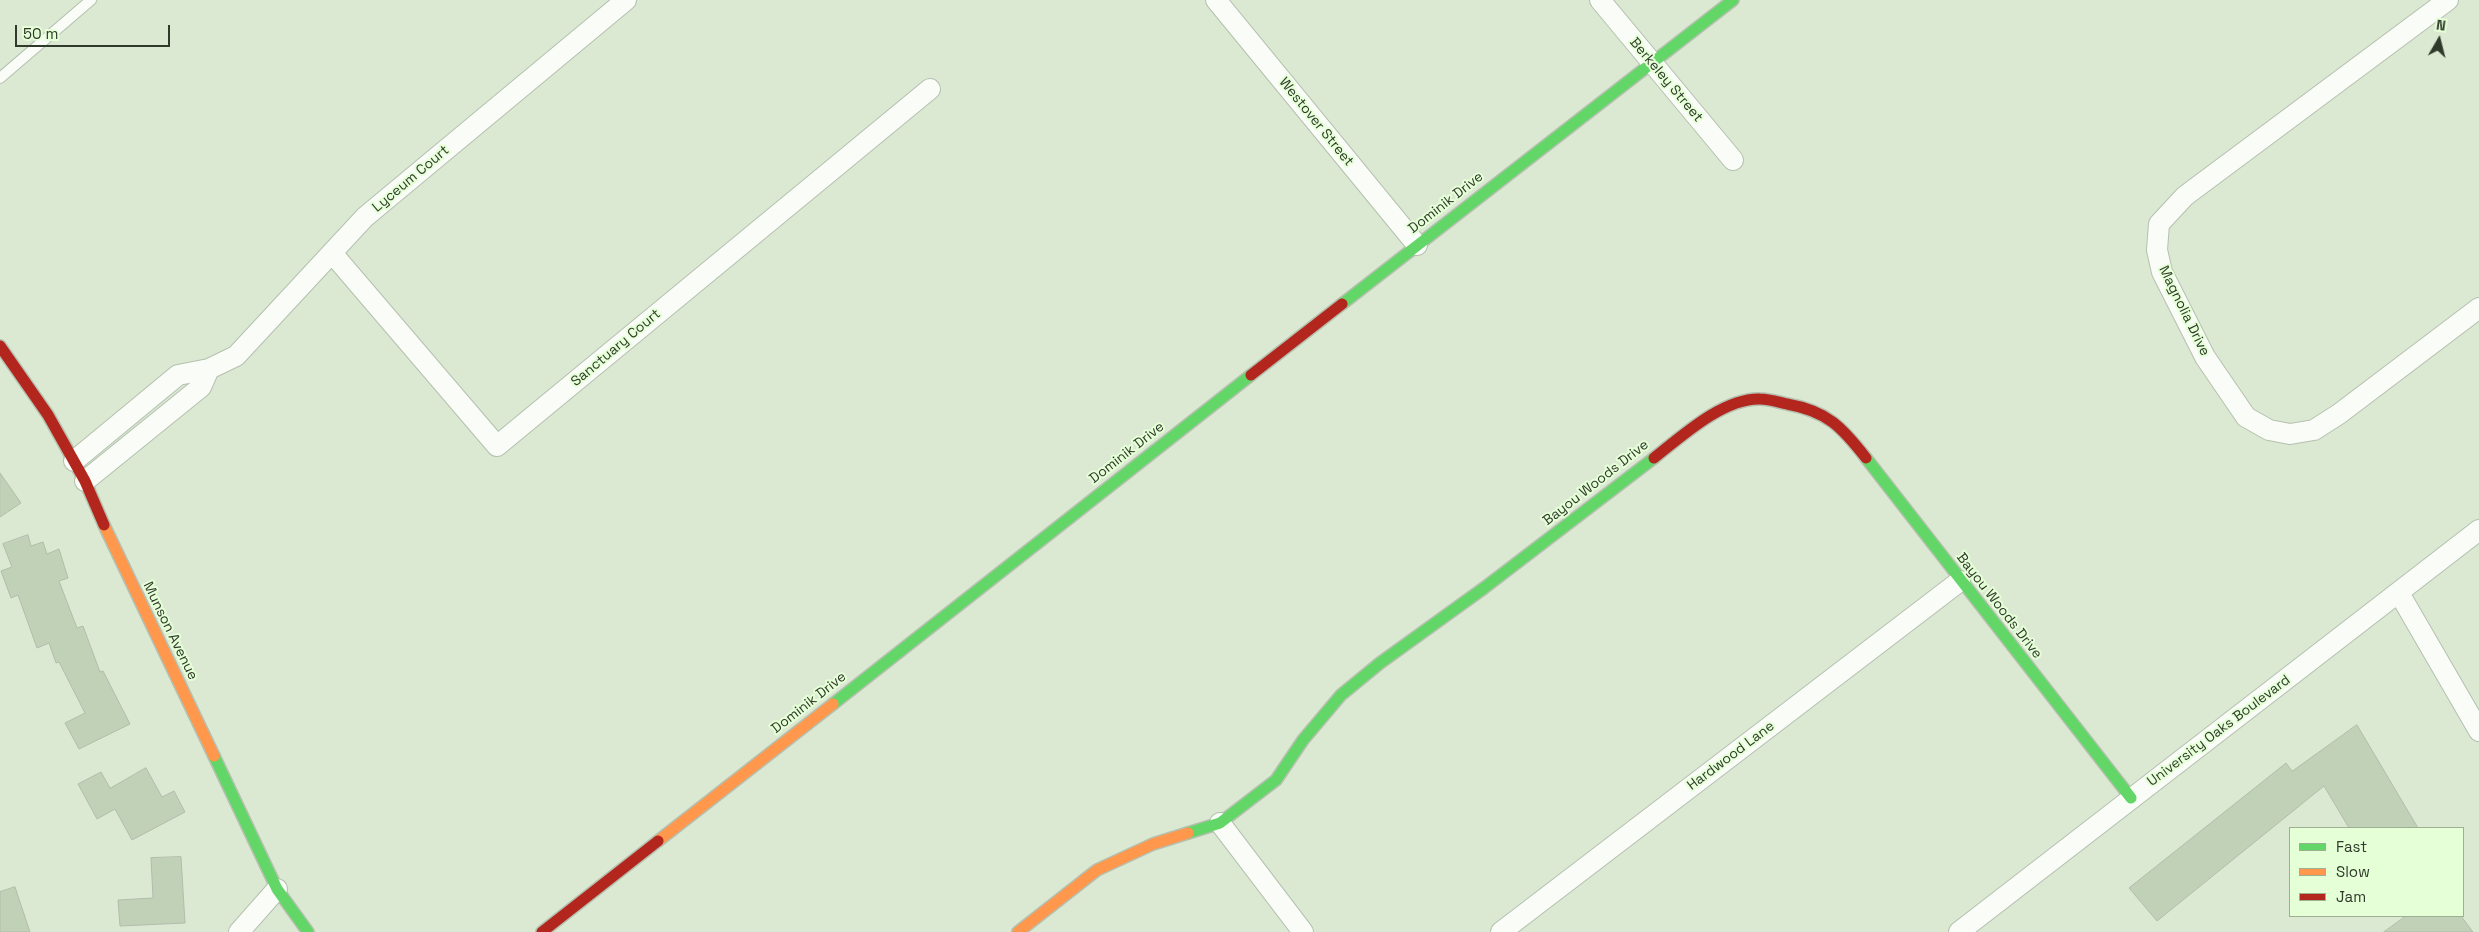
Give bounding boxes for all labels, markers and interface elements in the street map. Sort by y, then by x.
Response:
scale bar [18,15,172,47]
north arrow [2414,15,2464,65]
text: N [2435,16,2447,35]
text: 50 m [23,24,58,43]
street label: Berkeley Street [1626,34,1706,126]
street label: Westover Street [1275,74,1357,170]
street label: Lyceum Court [369,142,453,216]
street label: Dominik Drive [1405,169,1487,237]
street label: Magnolia Drive [2155,263,2213,359]
street label: Sanctuary Court [568,306,664,390]
street label: Dominik Drive [1086,419,1168,487]
street label: Bayou Woods Drive [1540,437,1652,529]
street label: Bayou Woods Drive [1953,550,2045,662]
street label: Munson Avenue [139,579,201,683]
street label: Dominik Drive [768,669,850,737]
street label: University Oaks Boulevard [2144,672,2294,790]
street label: Hardwood Lane [1684,718,1778,794]
legend [2289,827,2464,917]
text: Fast [2336,837,2367,856]
text: Slow [2336,862,2370,881]
text: Jam [2336,887,2366,906]

